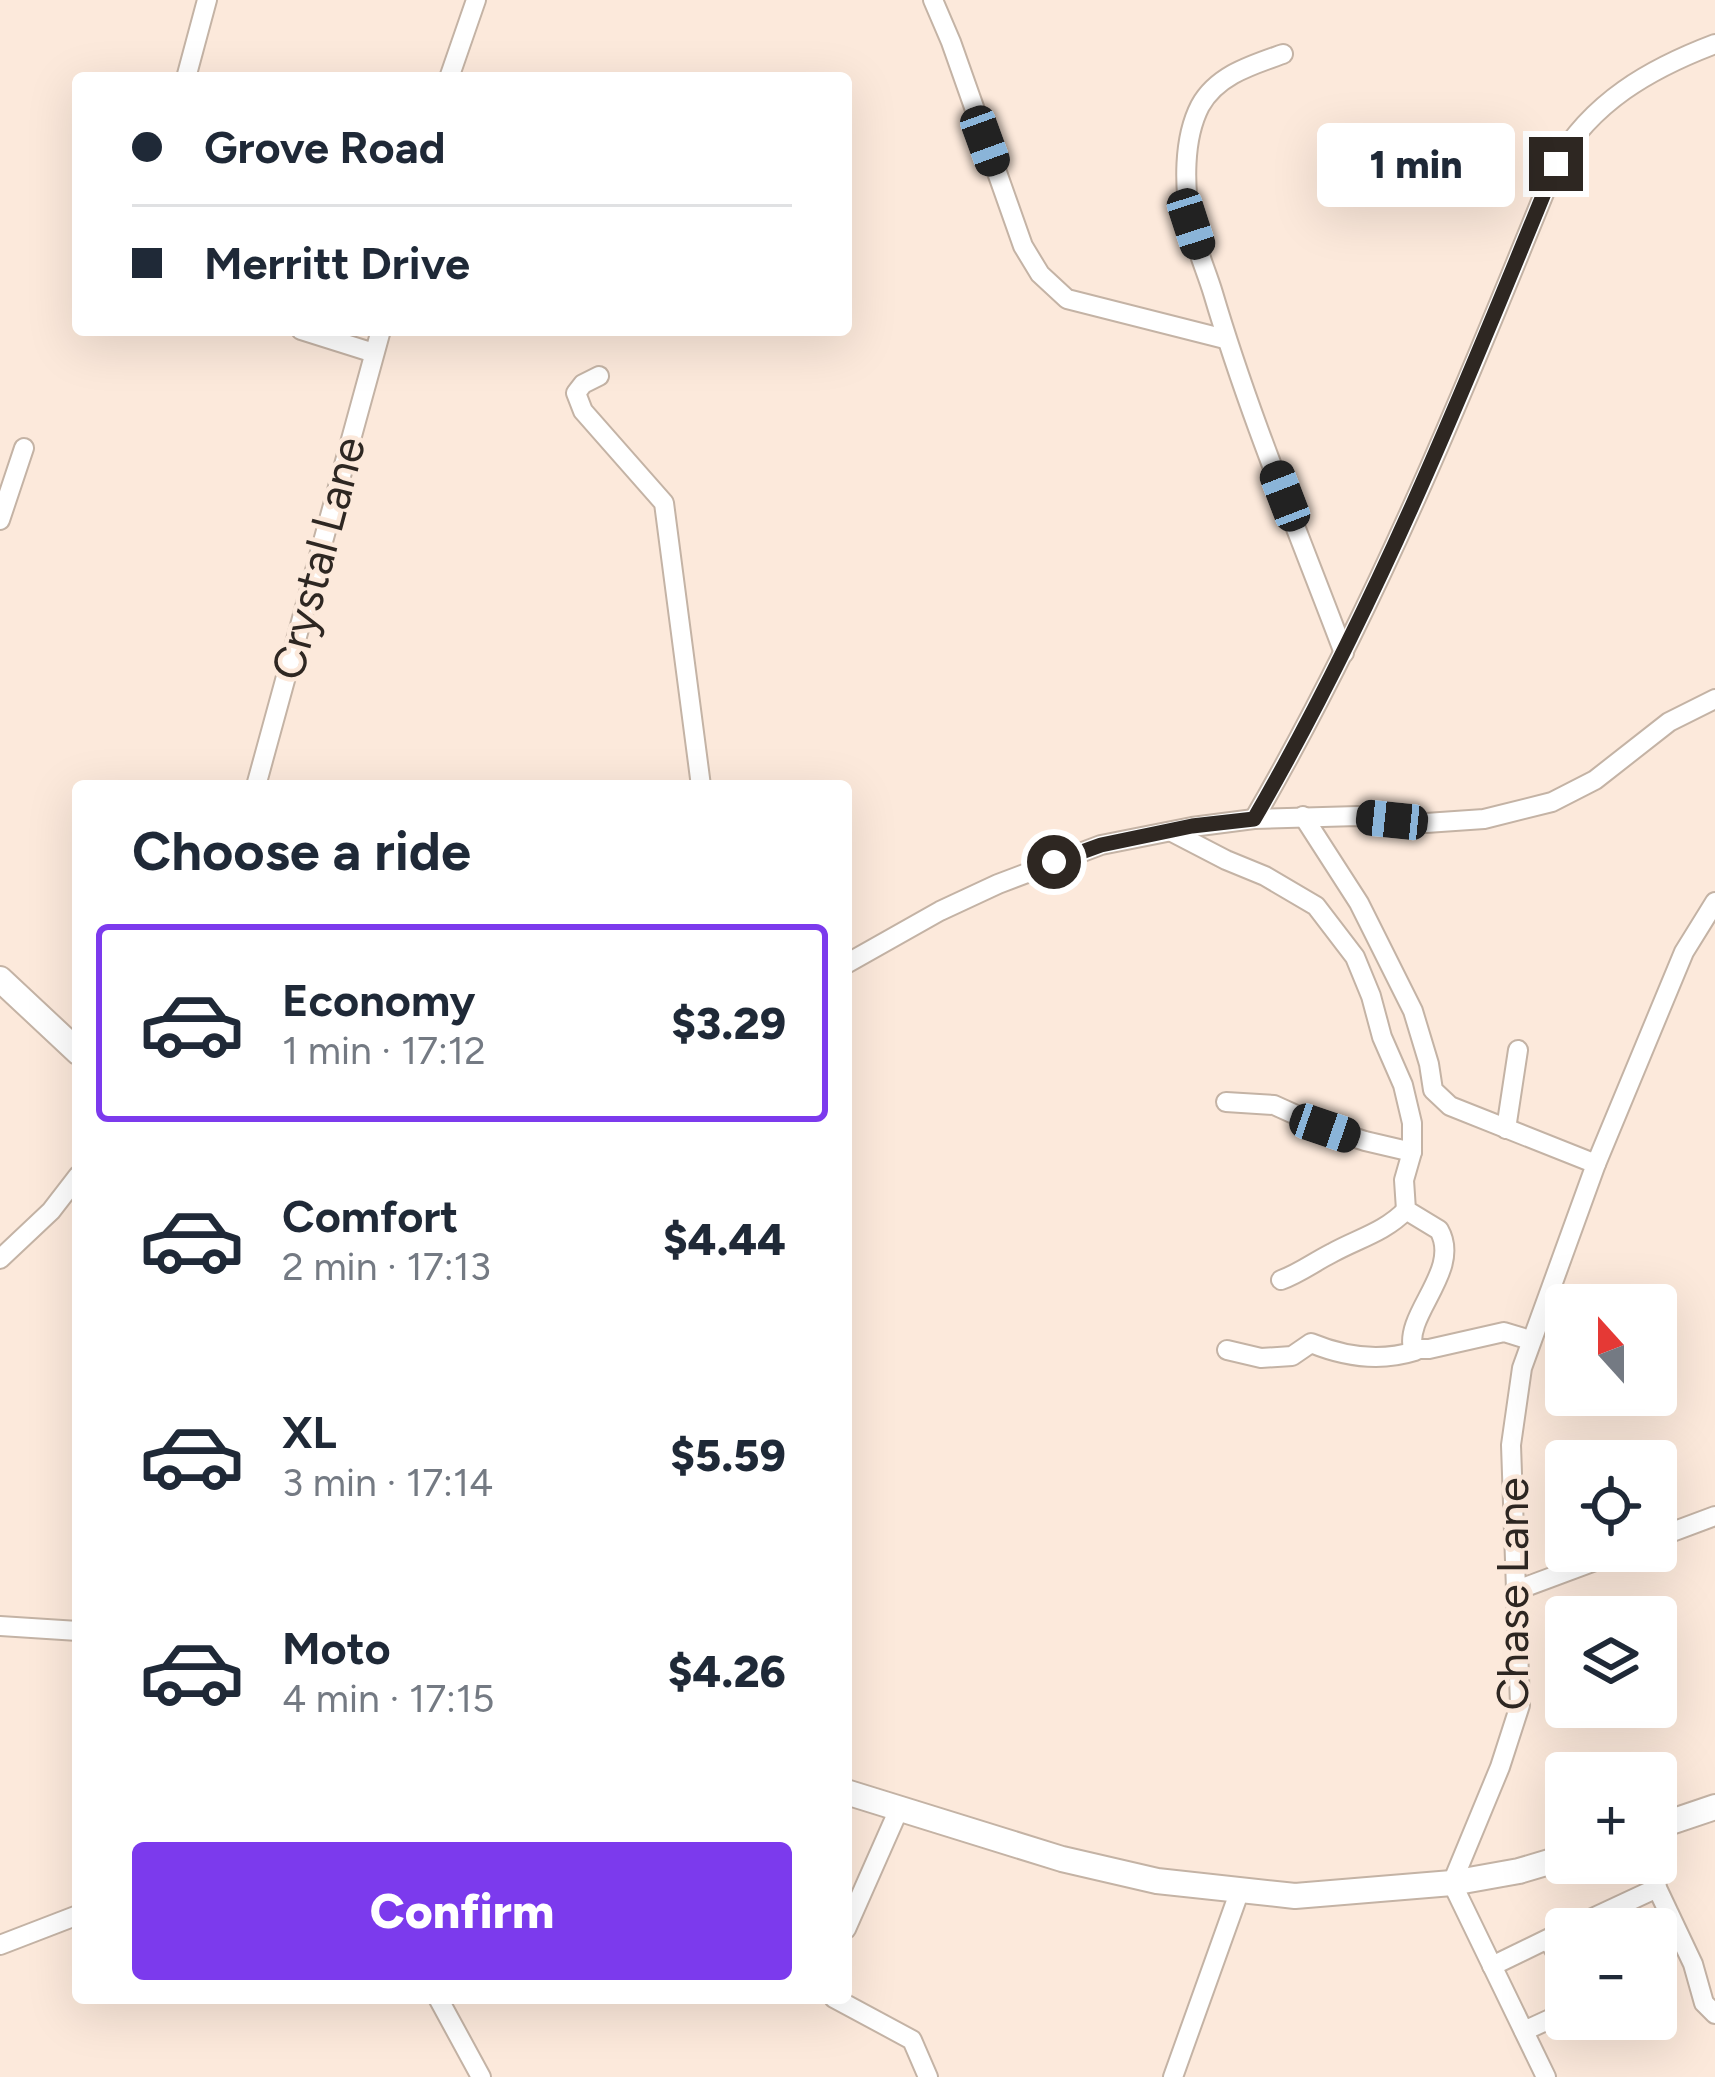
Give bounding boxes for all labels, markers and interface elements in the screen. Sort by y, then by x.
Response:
car [956,101,1014,181]
text: Grove Road [204,120,446,174]
callout: 1 min [1316,122,1514,206]
route end [1529,137,1583,191]
text: 1 min [1369,141,1463,188]
car [1163,184,1219,264]
text: Merritt Drive [204,236,470,290]
street label: Crystal Lane [260,431,376,685]
car [1255,456,1315,536]
car [1354,798,1430,842]
text: Choose a ride [132,819,471,884]
route start [1027,835,1081,889]
icon: car [138,969,246,1077]
text: Economy [282,973,475,1027]
text: $3.29 [671,996,786,1050]
text: 1 min · 17:12 [282,1027,486,1074]
car [1285,1099,1365,1157]
icon: car [138,1185,246,1293]
text: Comfort [282,1189,458,1243]
text: $4.44 [663,1212,786,1266]
text: 2 min · 17:13 [282,1243,491,1290]
north arrow [1545,1284,1677,1416]
map controls [1545,1284,1677,2040]
icon: car [138,1401,246,1509]
text: XL [282,1405,337,1459]
text: $5.59 [670,1428,786,1482]
button: locate [1545,1440,1677,1572]
text: 3 min · 17:14 [282,1459,493,1506]
street label: Chase Lane [1485,1477,1539,1711]
button: layers [1545,1596,1677,1728]
icon: car [138,1617,246,1725]
text: Moto [282,1621,391,1675]
text: $4.26 [668,1644,786,1698]
text: 4 min · 17:15 [282,1675,494,1722]
button: + [1545,1752,1677,1884]
button: Confirm [132,1842,792,1980]
button: − [1545,1908,1677,2040]

